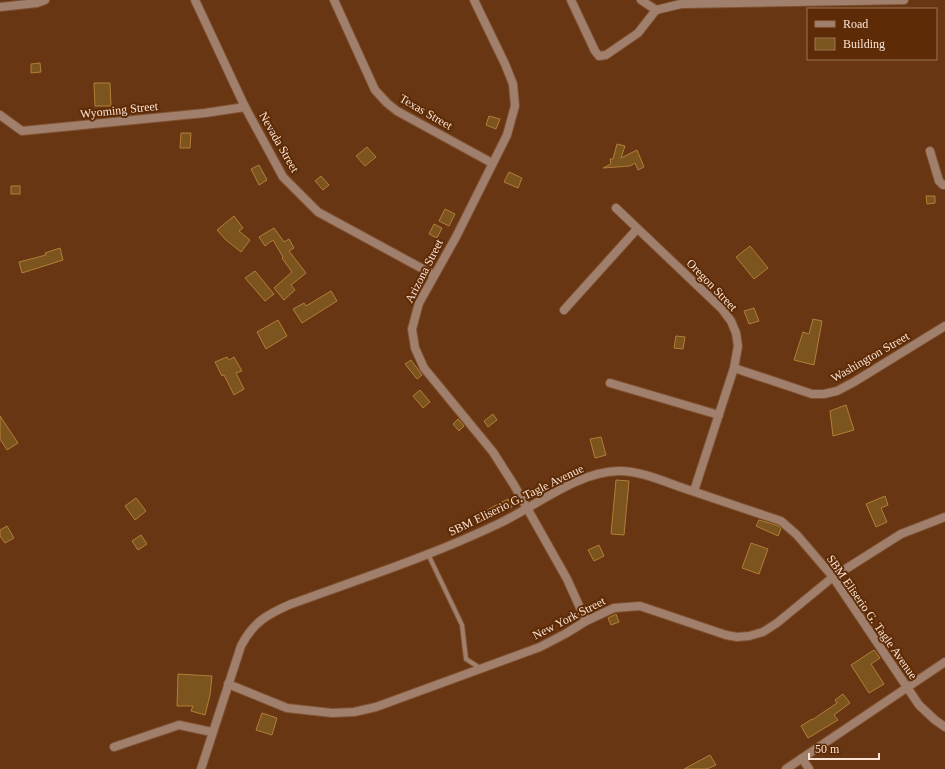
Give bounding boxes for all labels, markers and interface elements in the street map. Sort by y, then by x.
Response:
legend [807,8,937,60]
text: Road [843,17,868,31]
text: Building [843,37,885,51]
street label: Texas Street [397,91,456,133]
street label: Wyoming Street [79,99,159,121]
street label: Nevada Street [256,109,302,175]
street label: Arizona Street [402,236,446,305]
street label: Oregon Street [684,256,741,314]
street label: Washington Street [828,329,912,385]
street label: SBM Eliserio G. Tagle Avenue [446,461,586,539]
street label: SBM Eliserio G. Tagle Avenue [824,552,920,682]
street label: New York Street [530,593,608,642]
scale bar [809,735,879,761]
text: 50 m [815,742,840,756]

